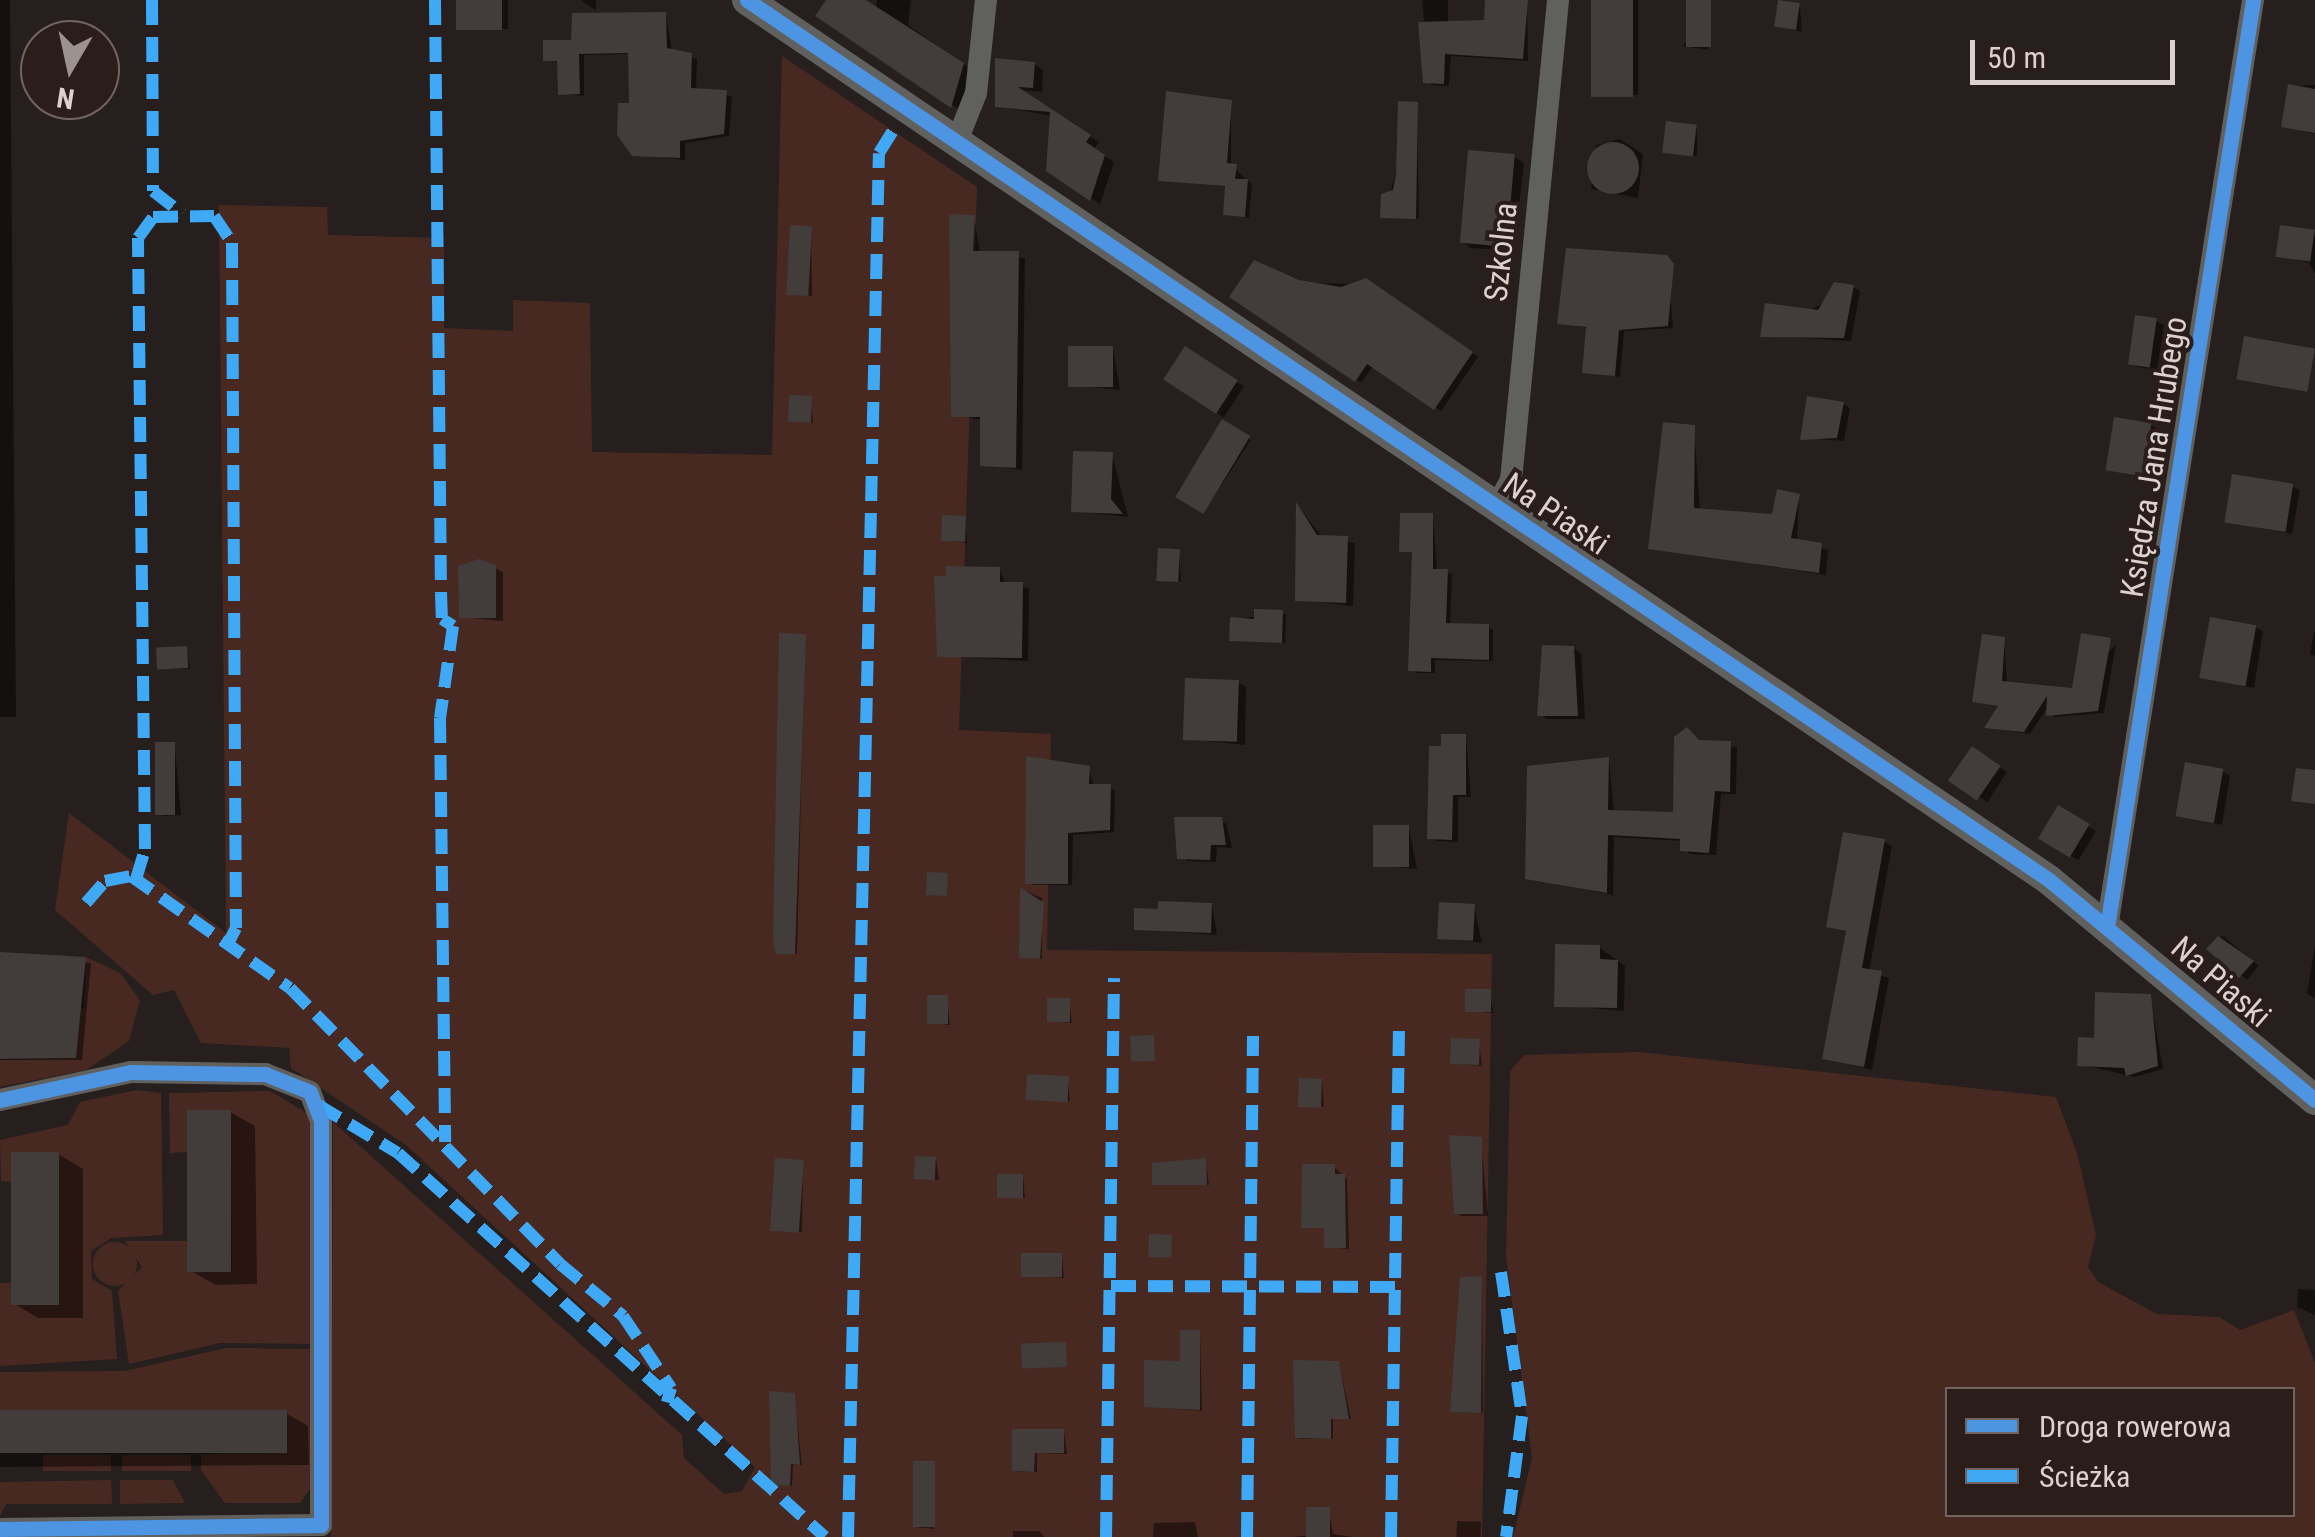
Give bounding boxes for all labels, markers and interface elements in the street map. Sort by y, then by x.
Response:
north arrow [20,20,120,120]
scale bar [1975,20,2180,82]
text: 50 m [1987,40,2046,75]
text: N [54,81,77,116]
street label: Szkolna [1477,201,1525,303]
street label: Księdza Jana Hrubego [2113,314,2195,600]
street label: Na Piaski [1496,465,1616,563]
street label: Na Piaski [2163,928,2279,1036]
legend [1945,1387,2295,1517]
text: Droga rowerowa [2039,1409,2231,1444]
text: Ścieżka [2039,1459,2130,1494]

